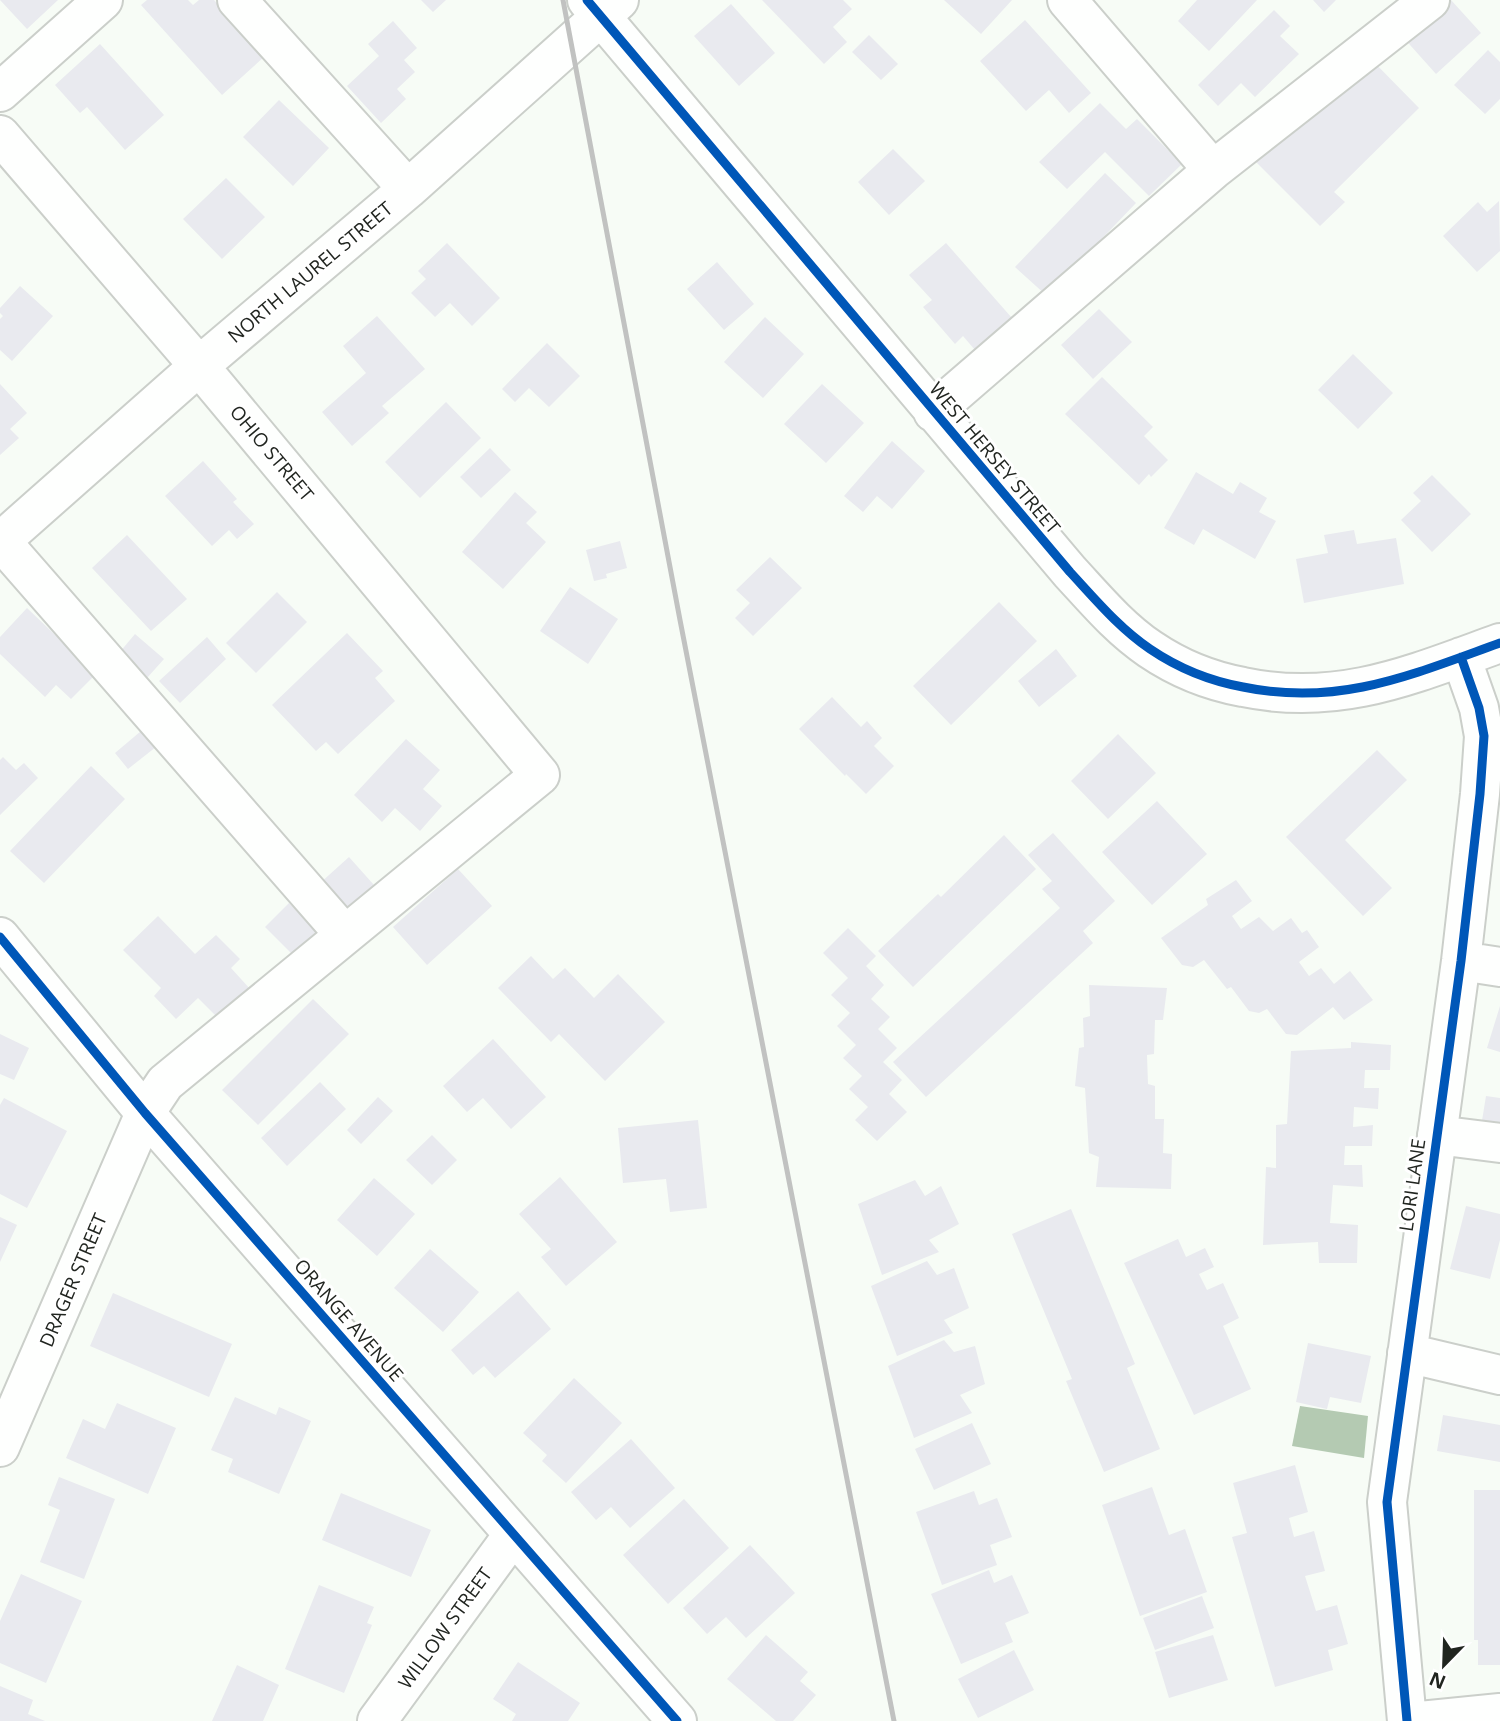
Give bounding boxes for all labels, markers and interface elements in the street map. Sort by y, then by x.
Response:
street label: NORTH LAUREL STREET [222,195,398,349]
street label: WEST HERSEY STREET [924,377,1067,540]
street label: OHIO STREET [224,399,320,507]
street label: LORI LANE [1393,1137,1431,1233]
street label: DRAGER STREET [33,1209,113,1351]
street label: ORANGE AVENUE [288,1253,410,1387]
street label: WILLOW STREET [392,1562,498,1694]
north arrow [1409,1630,1479,1700]
text: N [1425,1666,1450,1696]

